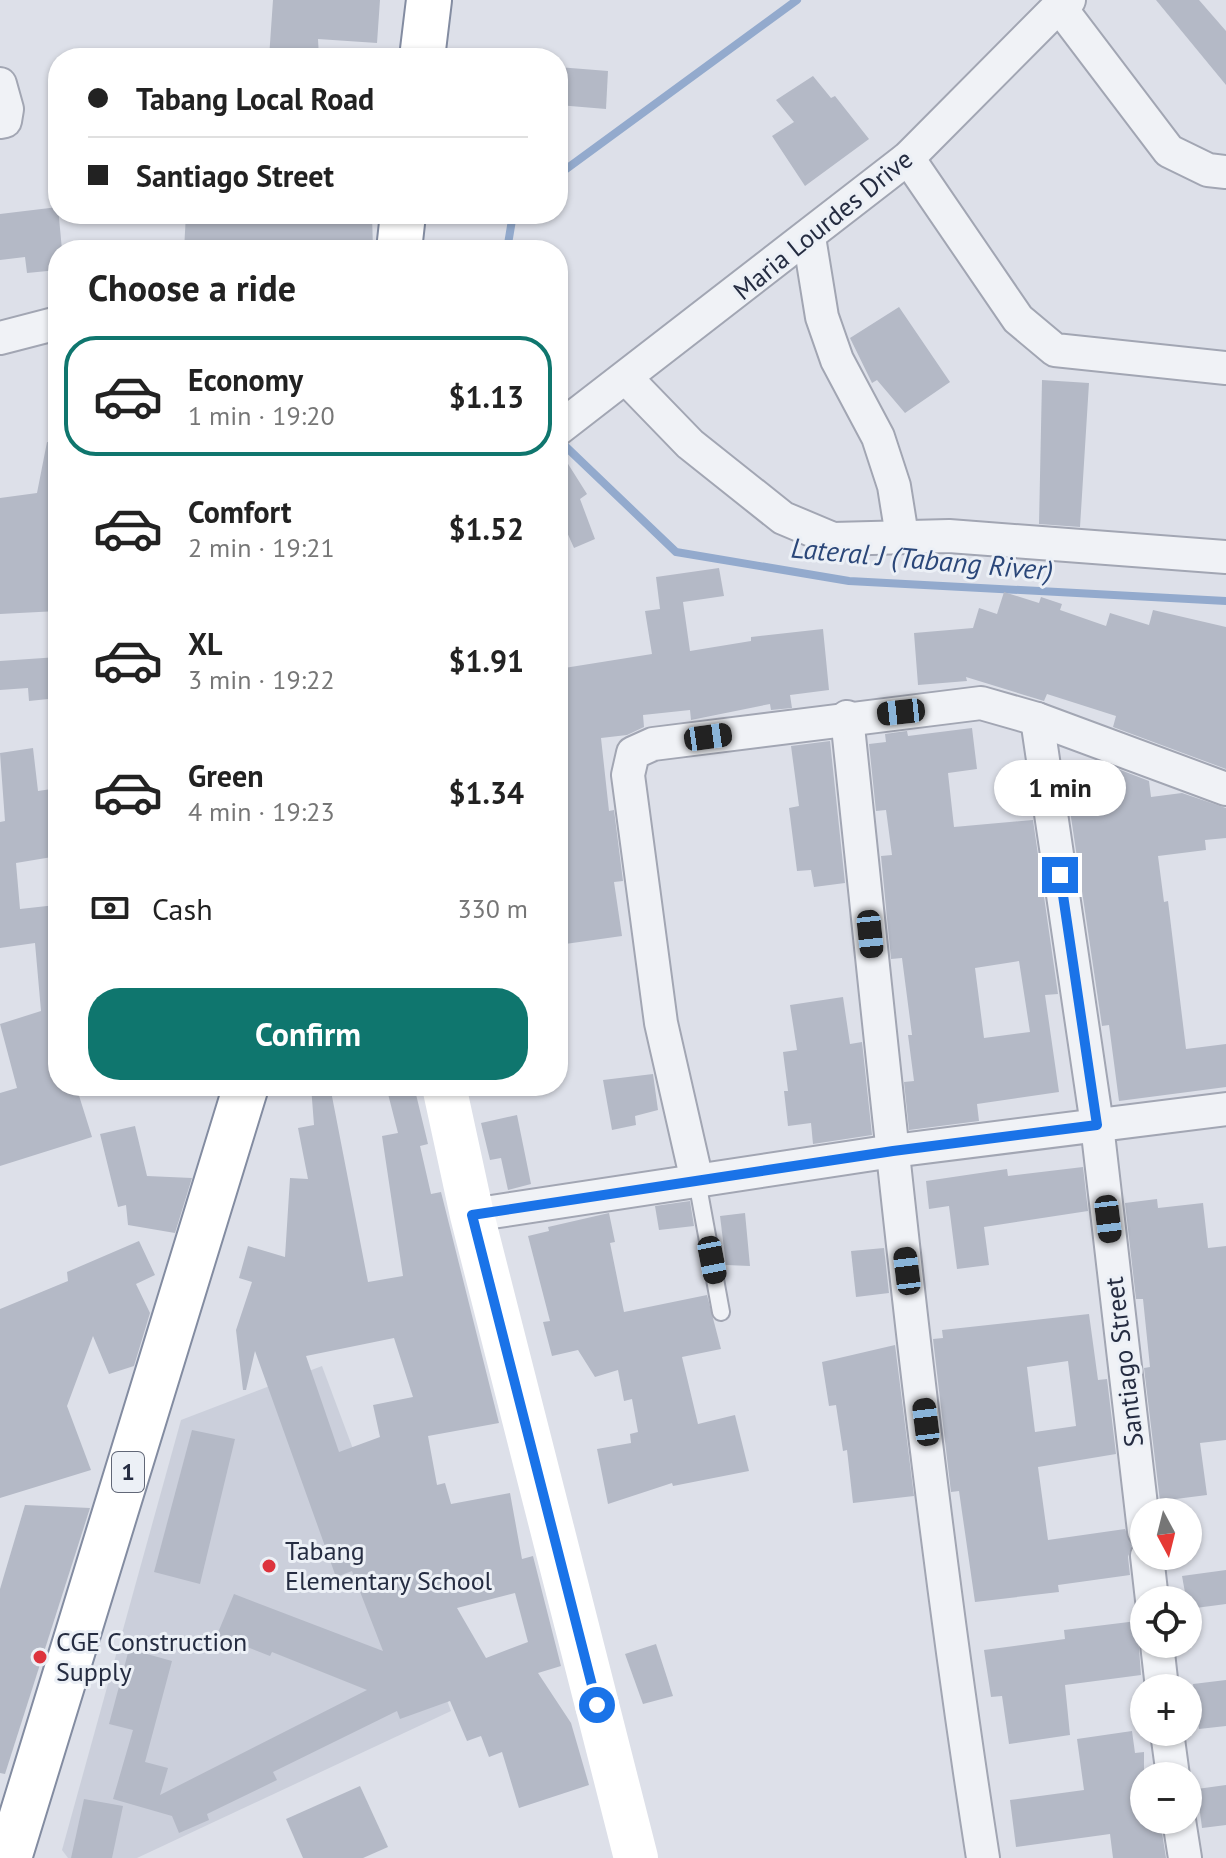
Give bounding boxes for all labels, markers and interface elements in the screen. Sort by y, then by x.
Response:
text: Tabang Local Road [136,79,374,118]
street label: Maria Lourdes Drive [726,142,919,307]
text: Santiago Street [136,156,334,195]
text: Choose a ride [88,264,296,311]
icon: car [92,360,164,432]
text: Economy [188,360,303,399]
text: $1.13 [449,377,524,416]
text: 1 min · 19:20 [188,399,335,432]
icon: car [92,492,164,564]
text: Comfort [188,492,291,531]
text: $1.52 [449,509,524,548]
water label: Lateral J (Tabang River) [789,529,1055,588]
text: 2 min · 19:21 [188,531,335,564]
icon: car [92,624,164,696]
text: XL [188,624,222,663]
text: $1.91 [449,641,524,680]
text: 3 min · 19:22 [188,663,335,696]
car [876,698,926,726]
car [683,722,733,752]
icon: car [92,756,164,828]
text: Green [188,756,263,795]
callout: 1 min [994,759,1126,815]
text: 1 min [1028,771,1092,804]
text: $1.34 [449,773,524,812]
text: 4 min · 19:23 [188,795,335,828]
route end [1042,857,1078,893]
icon: cash [88,886,132,930]
text: Cash [152,889,213,928]
text: 330 m [457,892,528,925]
car [856,909,884,959]
button: Confirm [88,988,528,1080]
car [1093,1194,1123,1244]
car [696,1234,728,1286]
car [892,1246,922,1296]
street label: Santiago Street [1097,1275,1150,1449]
car [911,1397,941,1447]
road number: 1 [112,1452,144,1492]
north arrow [1130,1498,1202,1570]
map controls [1130,1498,1202,1834]
place label: Tabang Elementary School [285,1534,493,1597]
marker: Tabang Elementary School [260,1557,278,1575]
button: locate [1130,1586,1202,1658]
place label: CGE Construction Supply [56,1625,247,1688]
marker: CGE Construction Supply [31,1648,49,1666]
button: + [1130,1674,1202,1746]
route start [579,1687,615,1723]
button: − [1130,1762,1202,1834]

